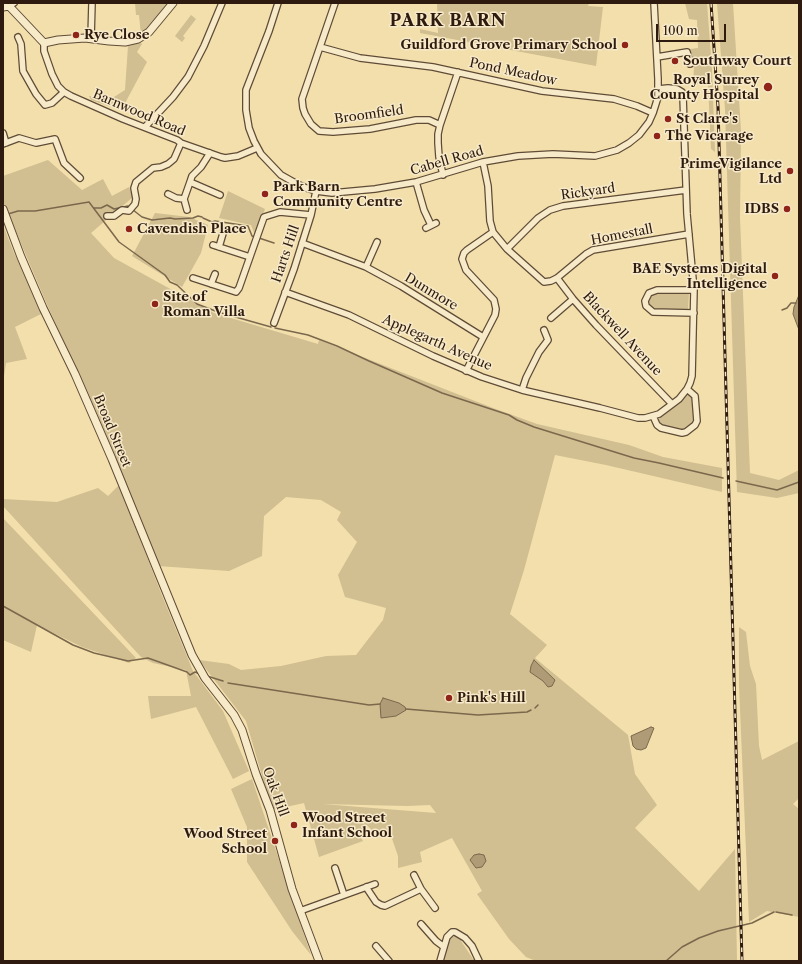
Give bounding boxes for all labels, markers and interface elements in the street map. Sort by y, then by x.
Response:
district label: PARK BARN [389,11,507,31]
scale bar [658,16,728,42]
text: 100 m [663,23,698,38]
place label: Rye Close [84,27,149,43]
marker: Rye Close [71,30,81,40]
place label: Guildford Grove Primary School [400,37,617,53]
marker: Guildford Grove Primary School [620,40,630,50]
place label: Southway Court [683,53,791,69]
street label: Pond Meadow [468,55,558,89]
marker: Southway Court [670,56,680,66]
place label: Royal Surrey County Hospital [650,72,759,103]
marker: Royal Surrey County Hospital [762,81,774,93]
street label: Barnwood Road [90,86,188,140]
street label: Broomfield [333,102,405,128]
place label: St Clare's [676,111,738,127]
marker: St Clare's [663,114,673,124]
place label: The Vicarage [665,128,753,144]
marker: The Vicarage [652,131,662,141]
street label: Cabell Road [409,143,485,179]
place label: PrimeVigilance Ltd [680,156,782,187]
marker: PrimeVigilance Ltd [785,166,795,176]
place label: Park Barn Community Centre [273,179,403,210]
street label: Rickyard [560,180,616,204]
marker: Park Barn Community Centre [260,189,270,199]
place label: IDBS [744,201,779,217]
marker: IDBS [782,204,792,214]
place label: Cavendish Place [137,221,246,237]
street label: Homestall [590,221,654,249]
street label: Harts Hill [269,223,303,285]
marker: Cavendish Place [124,224,134,234]
place label: BAE Systems Digital Intelligence [632,261,767,292]
street label: Dunmore [402,270,460,314]
marker: BAE Systems Digital Intelligence [770,271,780,281]
place label: Site of Roman Villa [163,289,245,320]
street label: Blackwell Avenue [579,289,665,379]
marker: Site of Roman Villa [150,299,160,309]
street label: Applegarth Avenue [380,312,494,374]
street label: Broad Street [90,392,134,470]
place label: Pink's Hill [457,690,526,706]
marker: Pink's Hill [444,693,454,703]
street label: Oak Hill [259,765,291,819]
place label: Wood Street Infant School [302,810,392,841]
marker: Wood Street Infant School [289,820,299,830]
place label: Wood Street School [184,826,267,857]
marker: Wood Street School [270,836,280,846]

